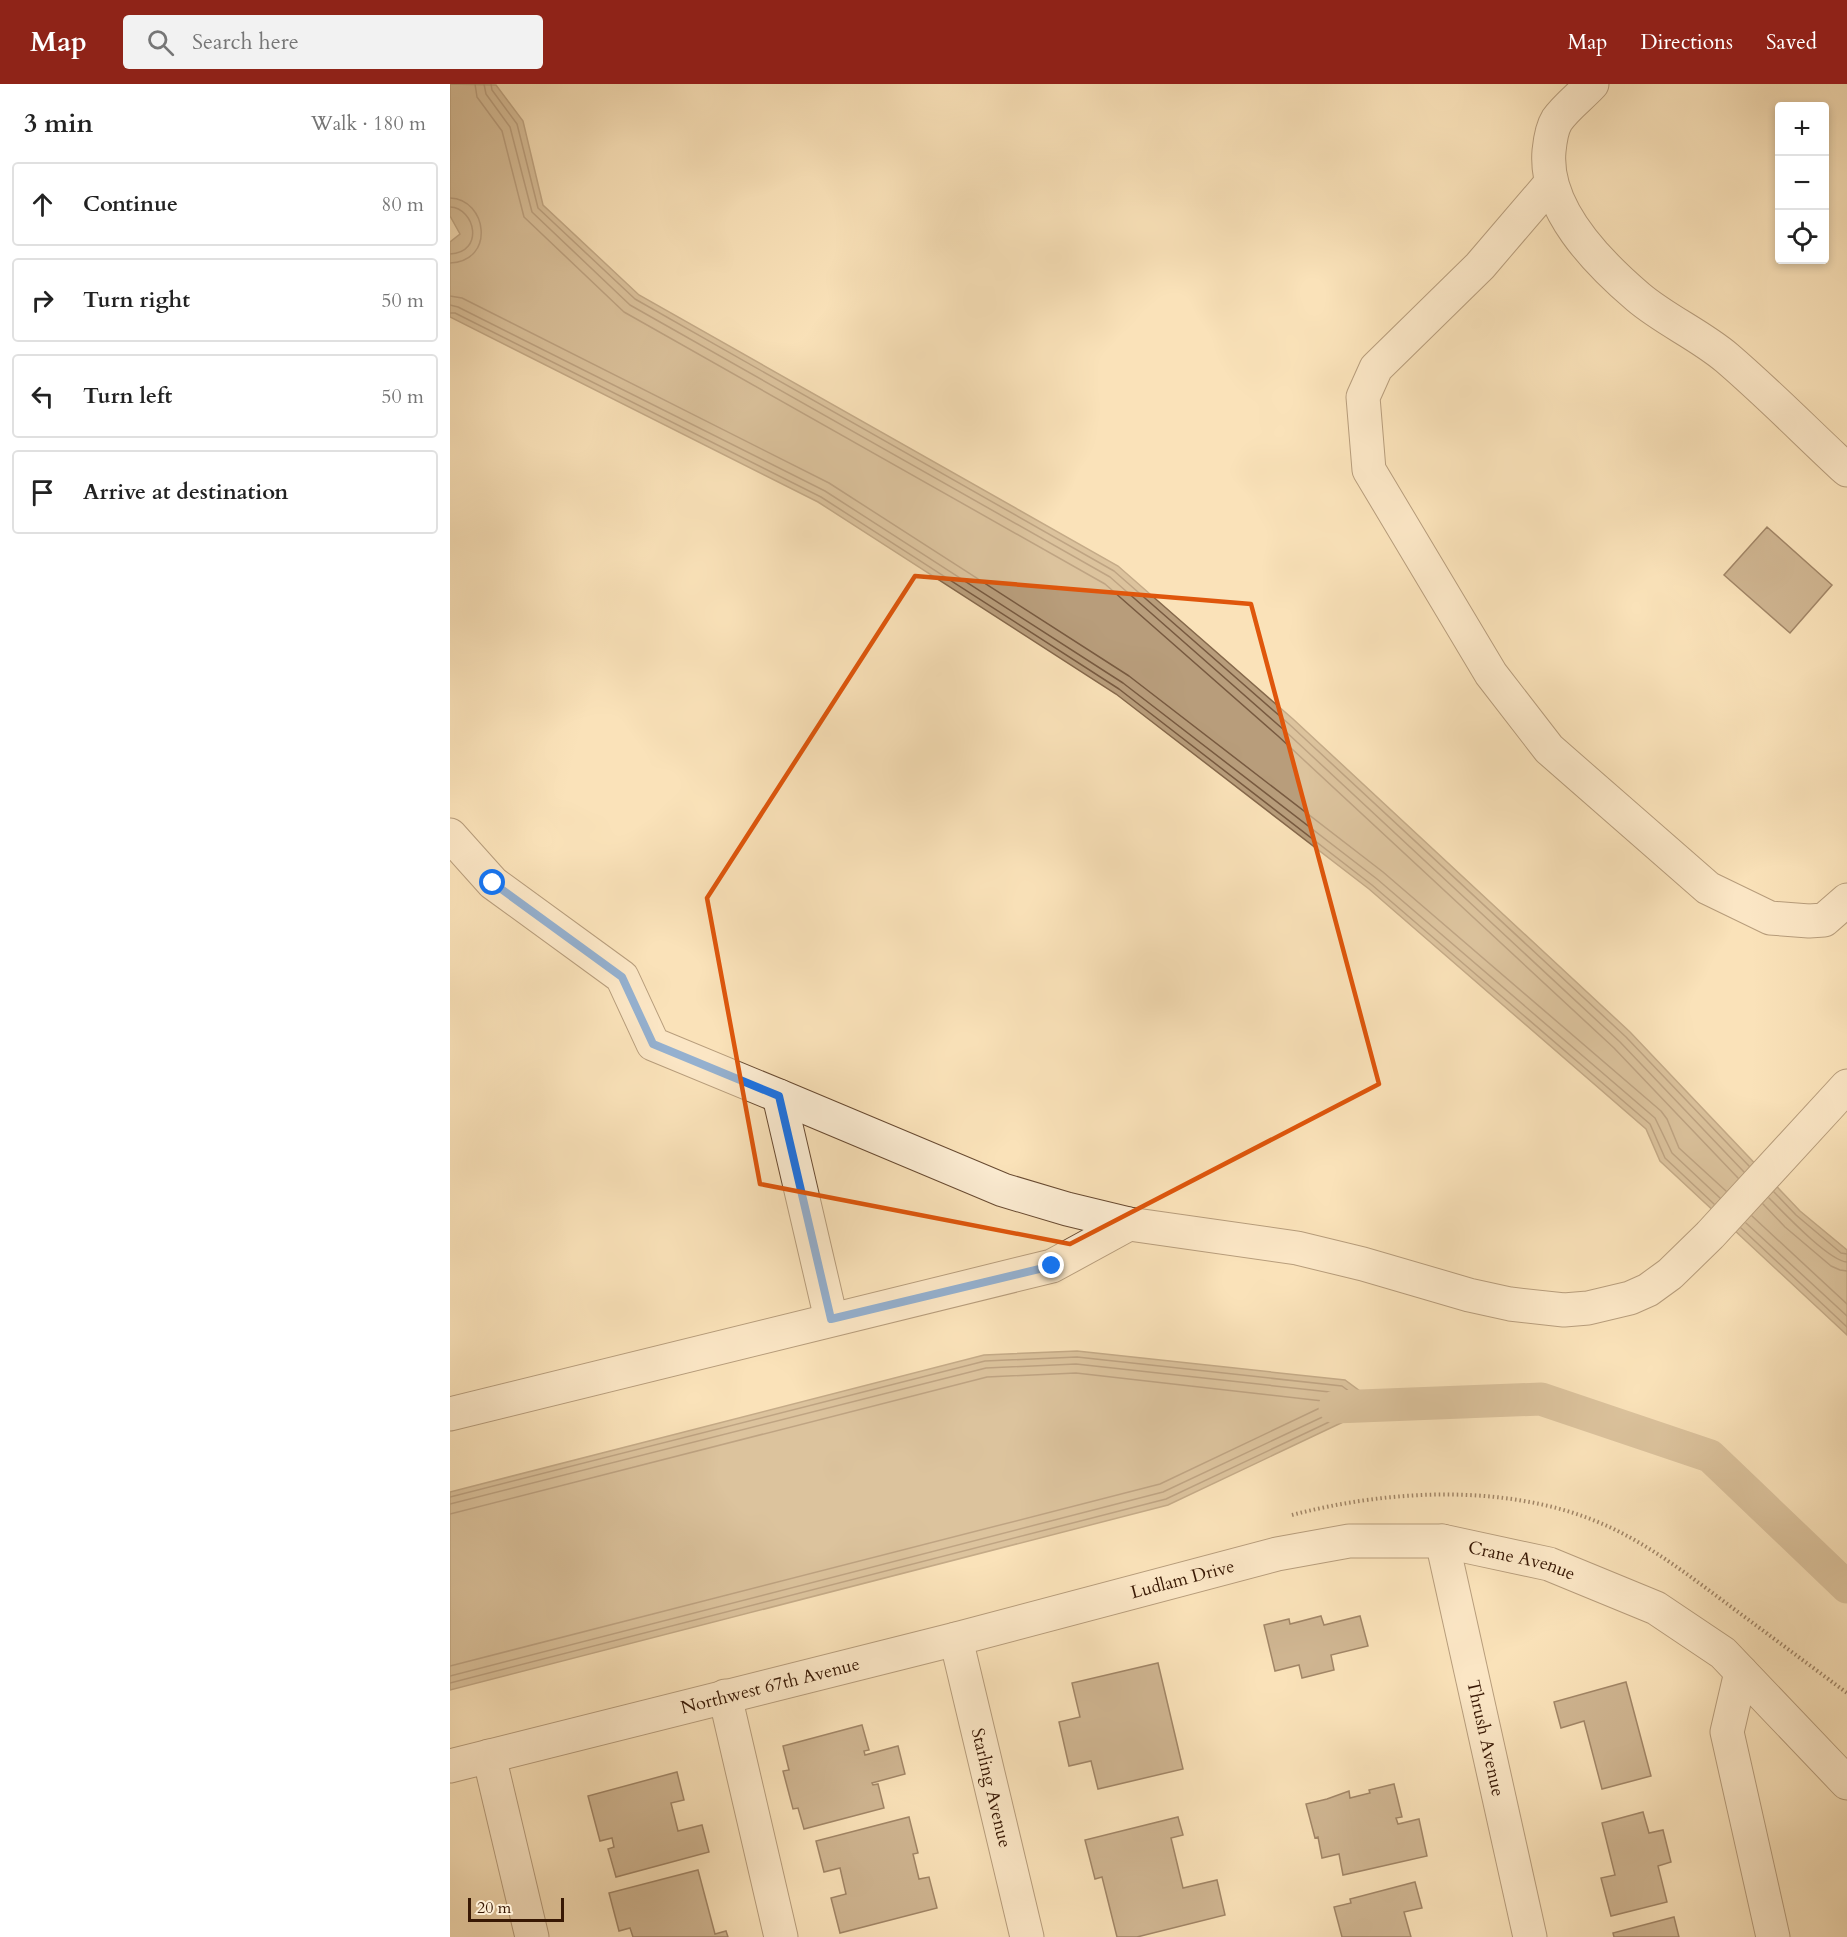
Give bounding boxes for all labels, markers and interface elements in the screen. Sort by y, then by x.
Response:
search box [123,15,543,69]
text: Map [30,23,87,61]
icon: search [144,26,177,59]
text: Search here [192,27,299,57]
text: Map [1567,28,1607,57]
text: Directions [1640,28,1733,57]
text: Saved [1766,28,1817,57]
map controls [1775,102,1829,264]
button: + [1775,102,1829,156]
text: 3 min [24,106,93,141]
text: Walk · 180 m [311,110,426,137]
button: − [1775,156,1829,210]
icon: ahead [26,188,59,221]
text: Continue [83,189,178,219]
text: 80 m [381,191,424,218]
button: locate [1775,210,1829,264]
icon: right [26,284,59,317]
text: Turn right [83,285,190,315]
text: 50 m [381,287,424,314]
icon: left [26,380,59,413]
text: Turn left [83,381,172,411]
text: 50 m [381,383,424,410]
icon: arrive [26,476,59,509]
text: Arrive at destination [83,477,288,507]
route start [479,869,505,895]
route end [1038,1252,1064,1278]
street label: Crane Avenue [1466,1535,1579,1586]
street label: Ludlam Drive [1128,1554,1237,1605]
street label: Northwest 67th Avenue [678,1652,862,1721]
street label: Thrush Avenue [1460,1678,1510,1799]
street label: Starling Avenue [965,1726,1017,1850]
scale bar [468,1895,564,1922]
text: 20 m [477,1897,511,1919]

